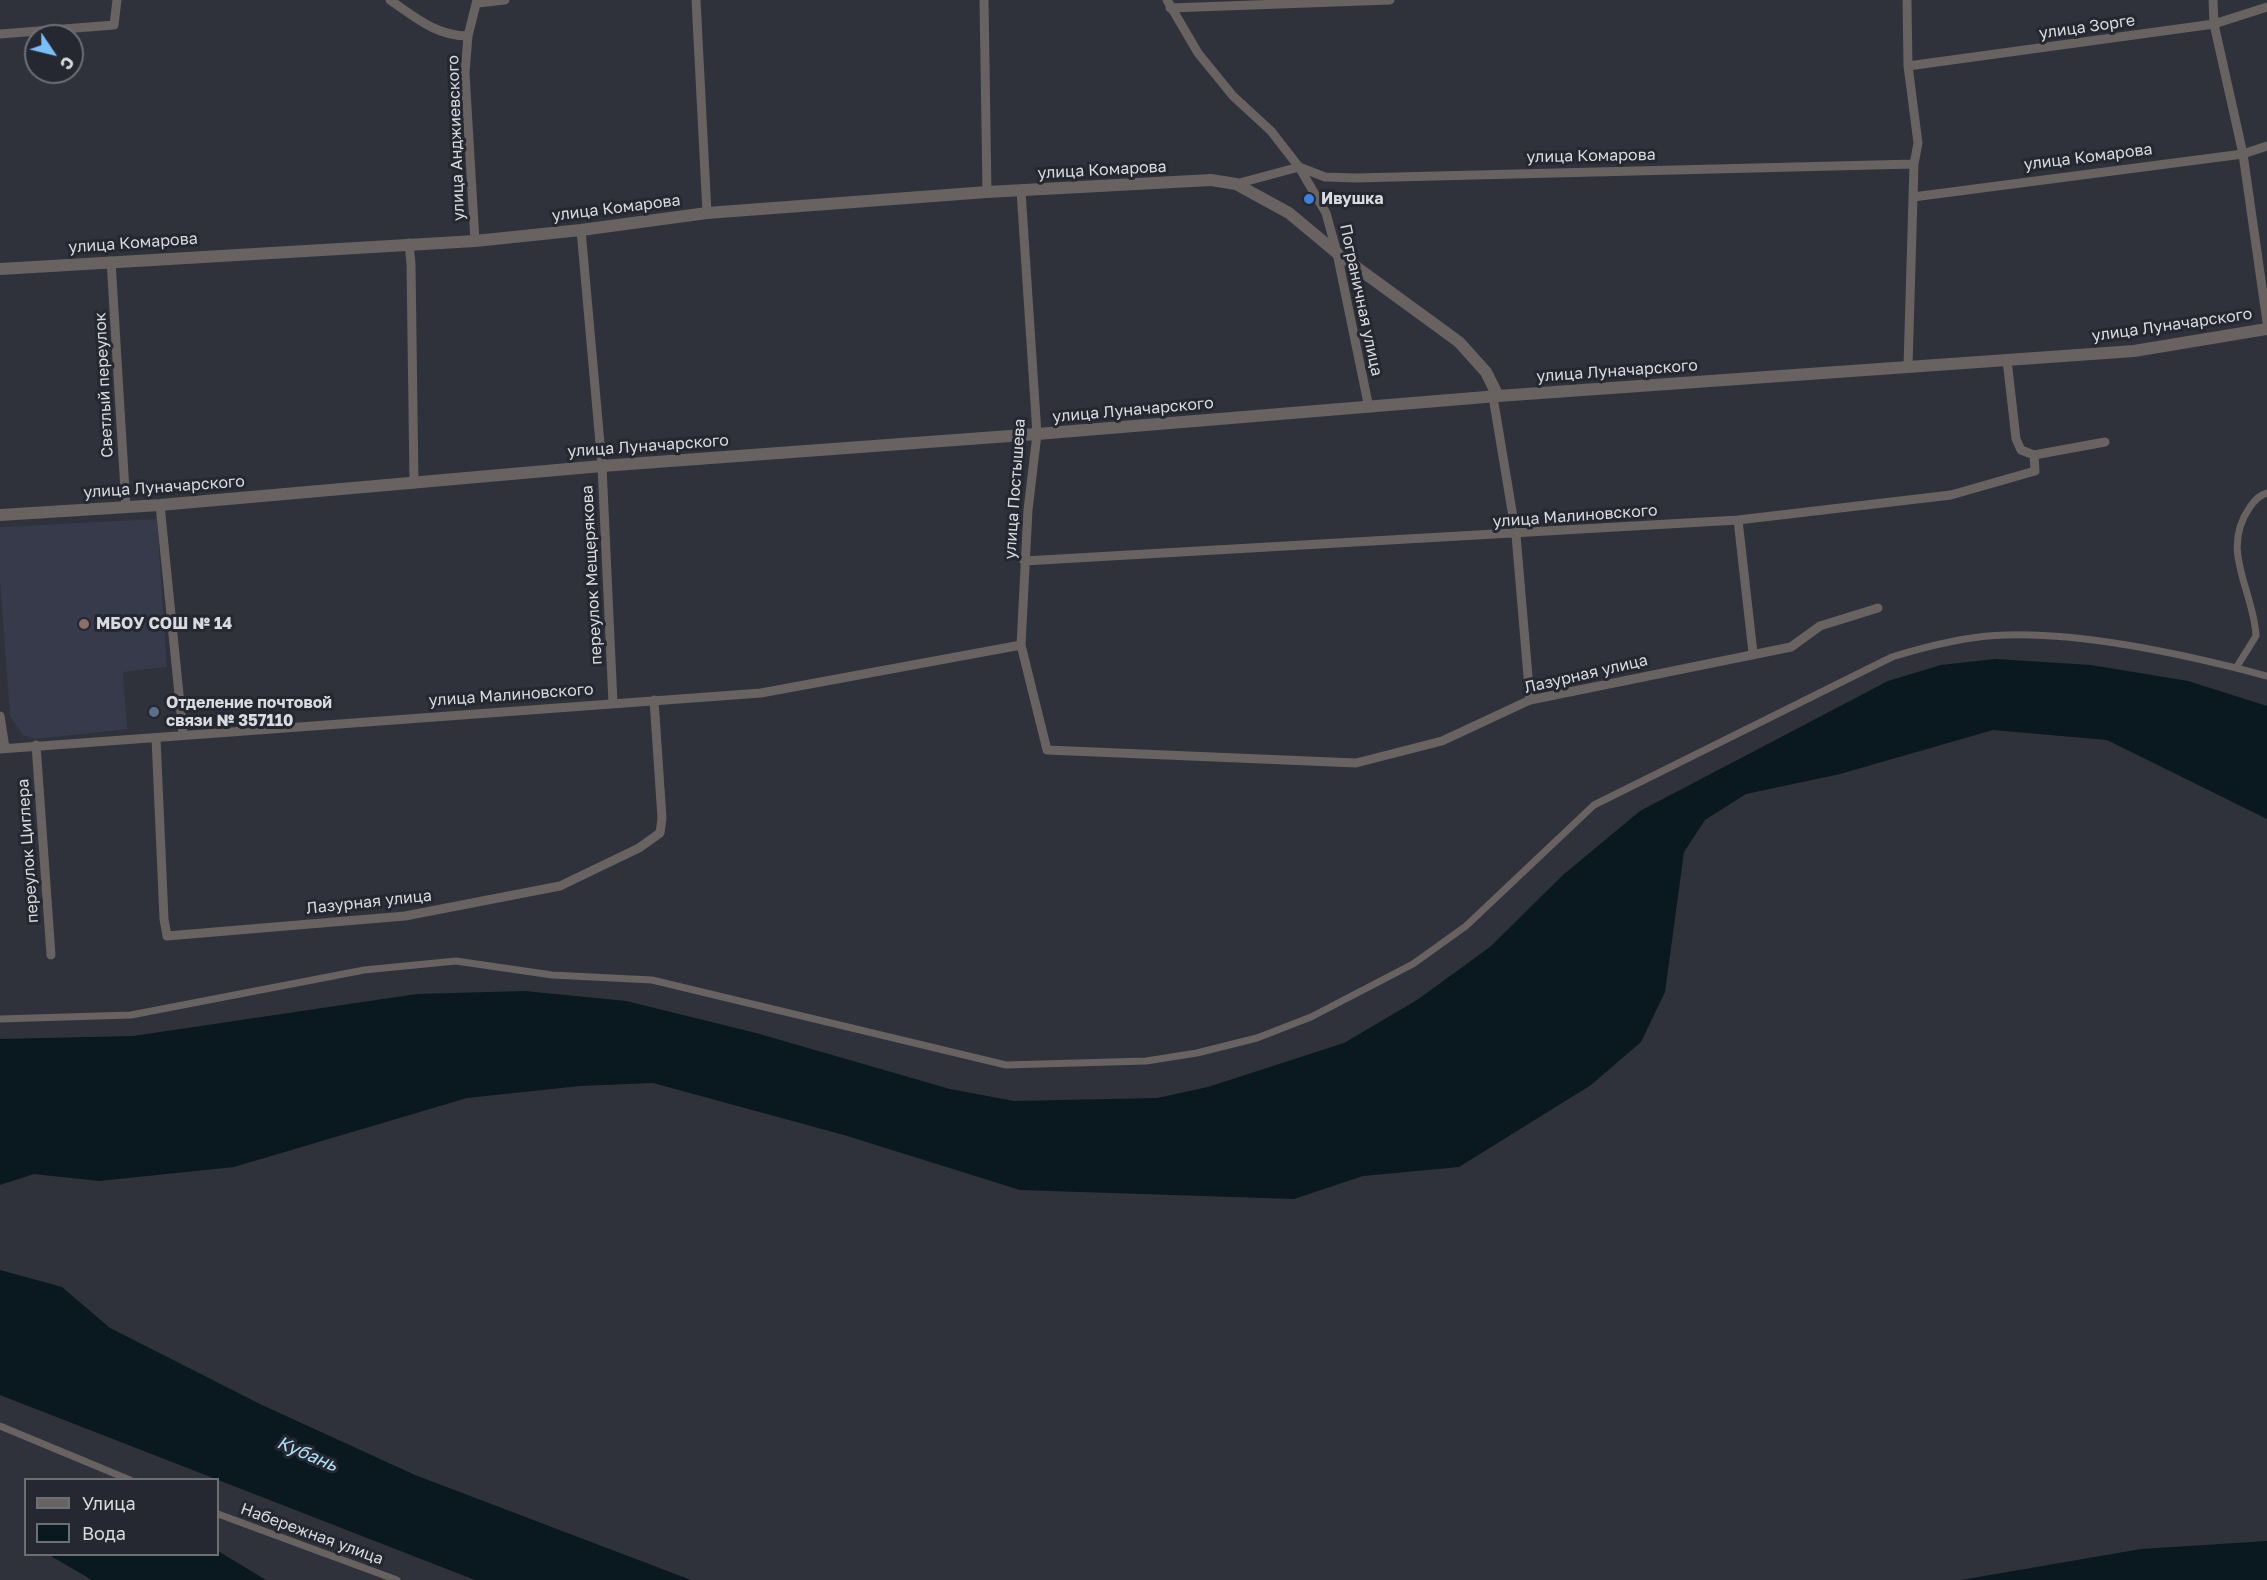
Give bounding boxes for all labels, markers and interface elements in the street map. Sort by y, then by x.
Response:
street label: улица Зорге [2038,11,2136,43]
north arrow [24,24,84,84]
text: С [56,53,79,74]
street label: улица Анджиевского [444,55,468,221]
street label: улица Комарова [2023,140,2153,174]
street label: улица Комарова [1526,145,1656,167]
street label: улица Комарова [1037,157,1167,183]
place label: Ивушка [1321,189,1384,209]
street label: улица Комарова [551,191,681,225]
marker: Ивушка [1302,192,1316,206]
street label: Пограничная улица [1335,222,1387,378]
street label: улица Комарова [68,229,198,257]
street label: улица Луначарского [2091,304,2253,346]
street label: Светлый переулок [91,312,117,458]
street label: улица Луначарского [1536,356,1698,386]
street label: улица Луначарского [1052,393,1214,427]
street label: улица Постышева [1001,418,1029,560]
street label: улица Луначарского [567,431,729,461]
street label: улица Луначарского [83,472,245,502]
street label: переулок Мещерякова [578,485,606,665]
street label: улица Малиновского [1492,501,1658,531]
place label: МБОУ СОШ № 14 [96,614,232,634]
marker: МБОУ СОШ № 14 [77,617,91,631]
street label: Лазурная улица [1522,650,1650,698]
street label: улица Малиновского [428,680,594,710]
place label: Отделение почтовой связи № 357110 [166,693,332,731]
marker: Отделение почтовой связи № 357110 [147,705,161,719]
street label: переулок Циглера [13,778,43,924]
street label: Лазурная улица [305,886,433,918]
water label: Кубань [274,1432,340,1476]
legend [24,1478,219,1556]
text: Улица [82,1492,136,1514]
street label: Набережная улица [238,1499,386,1569]
text: Вода [82,1522,126,1544]

